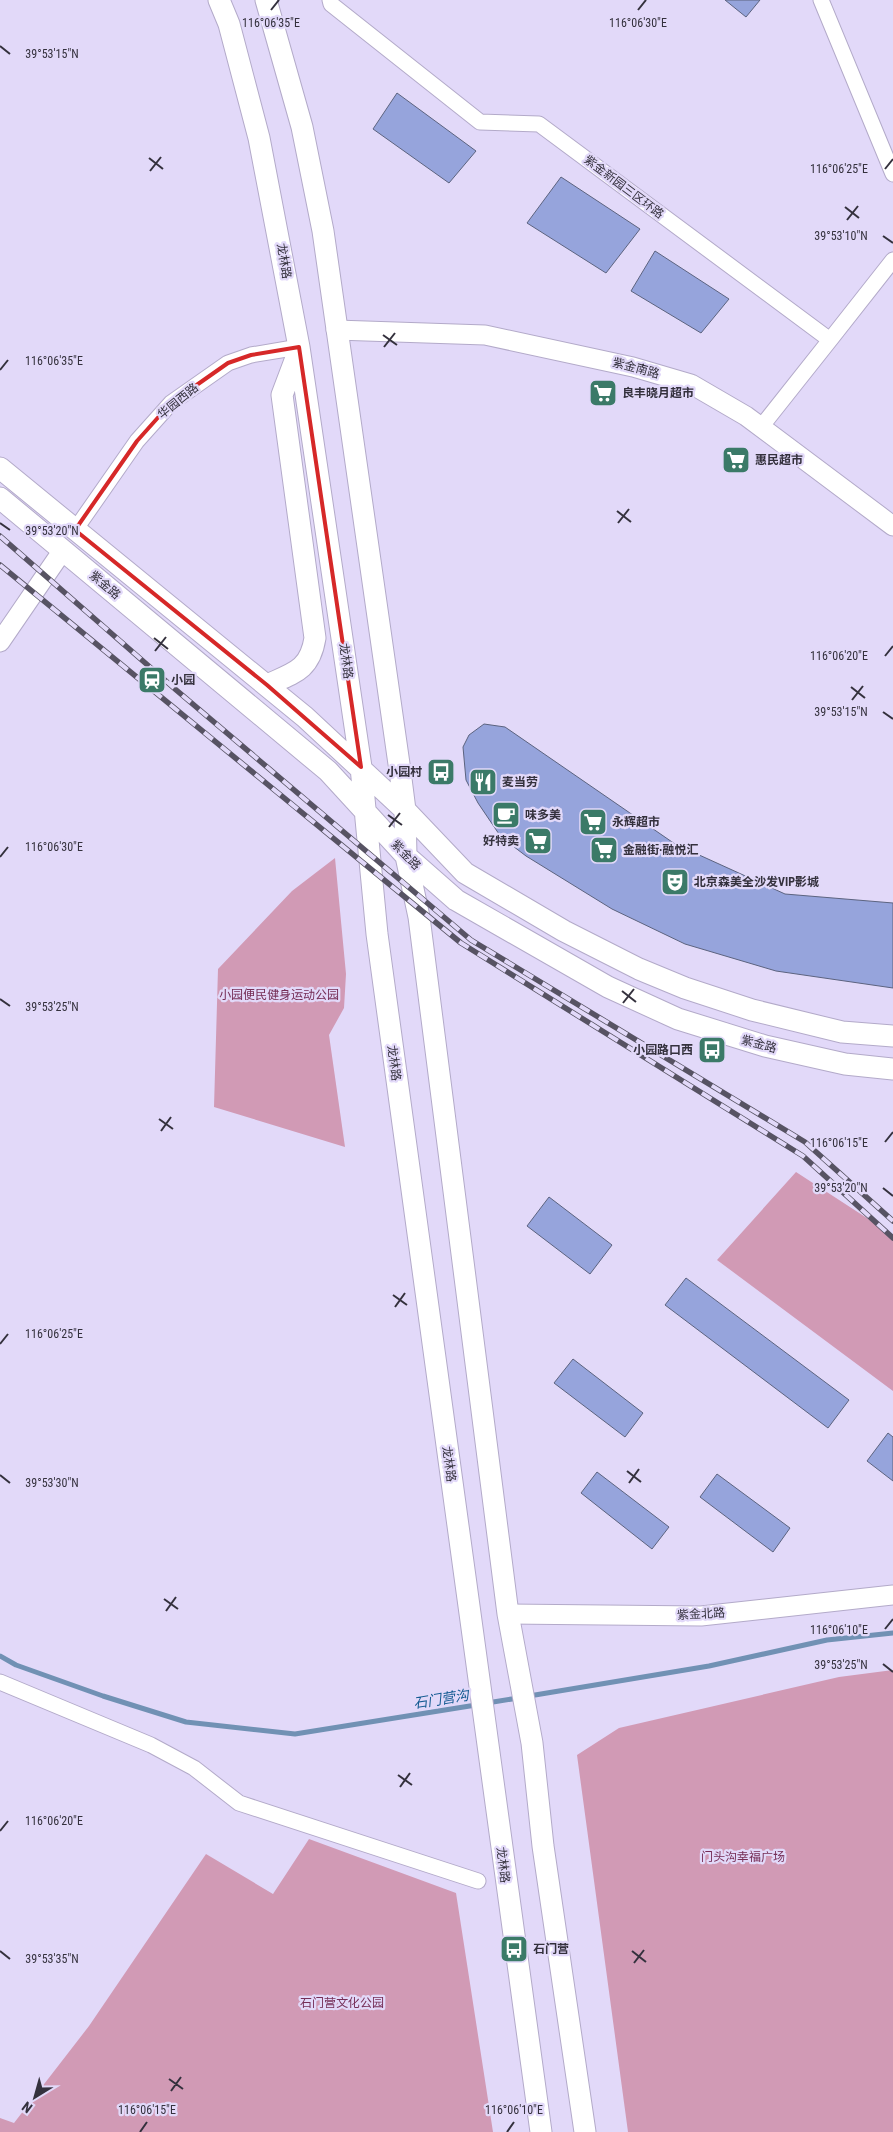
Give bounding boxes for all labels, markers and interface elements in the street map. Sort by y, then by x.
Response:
text: 116°06'35"E [242,16,300,30]
text: 116°06'30"E [609,16,667,30]
text: 39°53'15"N [25,47,79,61]
street label: 紫金新园三区环路 [581,153,667,221]
text: 116°06'25"E [810,162,868,176]
text: 39°53'10"N [814,229,868,243]
street label: 龙林路 [274,242,294,280]
text: 116°06'35"E [25,354,83,368]
street label: 紫金南路 [611,355,661,381]
supermarket icon: 良丰晓月超市 [588,378,618,408]
street label: 华园西路 [155,380,201,422]
place label: 良丰晓月超市 [622,386,694,400]
supermarket icon: 惠民超市 [721,445,751,475]
place label: 惠民超市 [755,453,803,467]
text: 39°53'20"N [25,524,79,538]
street label: 紫金路 [87,568,123,602]
street label: 龙林路 [337,642,355,680]
text: 116°06'20"E [810,649,868,663]
station icon: 小园 [137,665,167,695]
place label: 小园 [171,673,195,687]
text: 39°53'15"N [814,705,868,719]
bus stop icon: 小园村 [426,757,456,787]
place label: 小园村 [386,765,422,779]
restaurant icon: 麦当劳 [468,767,498,797]
place label: 麦当劳 [502,775,538,789]
cafe icon: 味多美 [491,800,521,830]
supermarket icon: 永辉超市 [578,807,608,837]
place label: 味多美 [525,808,561,822]
place label: 永辉超市 [612,815,660,829]
supermarket icon: 好特卖 [523,826,553,856]
place label: 好特卖 [483,834,519,848]
supermarket icon: 金融街·融悦汇 [589,835,619,865]
street label: 紫金路 [388,837,424,873]
text: 116°06'30"E [25,840,83,854]
place label: 金融街·融悦汇 [623,843,698,857]
theatre icon: 北京森美全沙发VIP影城 [660,867,690,897]
place label: 北京森美全沙发VIP影城 [694,875,819,889]
park label: 小园便民健身运动公园 [219,988,339,1002]
text: 39°53'25"N [25,1000,79,1014]
street label: 紫金路 [740,1033,778,1055]
bus stop icon: 小园路口西 [697,1035,727,1065]
place label: 小园路口西 [633,1043,693,1057]
street label: 龙林路 [385,1044,403,1082]
text: 116°06'15"E [810,1136,868,1150]
text: 39°53'20"N [814,1181,868,1195]
text: 116°06'25"E [25,1327,83,1341]
street label: 龙林路 [440,1445,458,1483]
text: 39°53'30"N [25,1476,79,1490]
street label: 紫金北路 [677,1606,725,1622]
text: 116°06'10"E [810,1623,868,1637]
text: 39°53'25"N [814,1658,868,1672]
water label: 石门营沟 [412,1686,472,1711]
text: 116°06'20"E [25,1814,83,1828]
street label: 龙林路 [494,1846,512,1884]
park label: 门头沟幸福广场 [701,1850,785,1864]
bus stop icon: 石门营 [499,1934,529,1964]
place label: 石门营 [533,1942,569,1956]
text: 39°53'35"N [25,1952,79,1966]
park label: 石门营文化公园 [300,1996,384,2010]
north arrow [10,2072,60,2122]
text: N [19,2098,35,2116]
text: 116°06'15"E [118,2103,176,2117]
text: 116°06'10"E [485,2103,543,2117]

